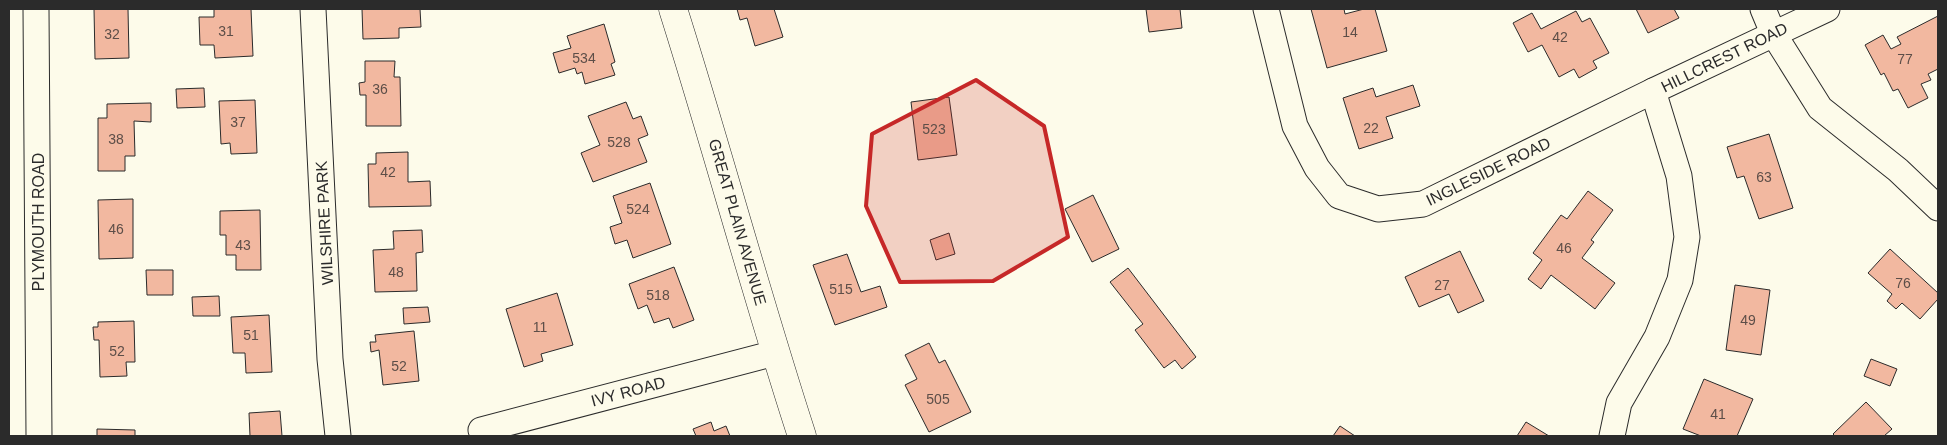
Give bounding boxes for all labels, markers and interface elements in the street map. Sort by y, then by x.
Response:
street label: HILLCREST ROAD [1658,19,1790,95]
house number: 31 [218,23,234,39]
house number: 14 [1342,24,1358,40]
house number: 32 [104,26,120,42]
house number: 42 [1552,29,1568,45]
house number: 534 [572,50,596,66]
house number: 77 [1897,51,1913,67]
house number: 36 [372,81,388,97]
house number: 37 [230,114,246,130]
house number: 22 [1363,120,1379,136]
house number: 523 [922,121,946,137]
house number: 38 [108,131,124,147]
house number: 528 [607,134,631,150]
street label: INGLESIDE ROAD [1423,134,1553,209]
street label: GREAT PLAIN AVENUE [706,137,769,307]
street label: PLYMOUTH ROAD [30,153,47,291]
street label: WILSHIRE PARK [313,160,336,285]
house number: 42 [380,164,396,180]
house number: 63 [1756,169,1772,185]
house number: 524 [626,201,650,217]
house number: 46 [108,221,124,237]
house number: 43 [235,237,251,253]
house number: 46 [1556,240,1572,256]
house number: 48 [388,264,404,280]
house number: 76 [1895,275,1911,291]
house number: 27 [1434,277,1450,293]
house number: 515 [829,281,853,297]
house number: 518 [646,287,670,303]
house number: 49 [1740,312,1756,328]
house number: 11 [533,319,547,335]
house number: 51 [243,327,259,343]
house number: 52 [109,343,125,359]
house number: 52 [391,358,407,374]
street label: IVY ROAD [589,373,667,410]
house number: 505 [926,391,950,407]
house number: 41 [1710,406,1726,422]

